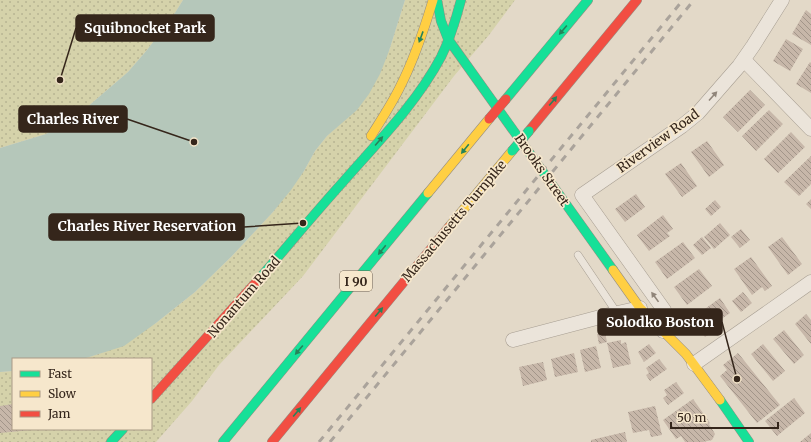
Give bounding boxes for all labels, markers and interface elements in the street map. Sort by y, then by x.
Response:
callout: Squibnocket Park [76,15,214,41]
text: Squibnocket Park [84,19,207,37]
one-way arrow [558,25,567,35]
one-way arrow [418,31,424,43]
one-way arrow [709,91,718,102]
one-way arrow [549,95,558,106]
street label: Riverview Road [614,105,703,176]
callout: Charles River [19,106,127,132]
text: Charles River [27,110,120,128]
street label: Brooks Street [511,131,573,209]
one-way arrow [374,136,383,146]
one-way arrow [460,144,469,155]
street label: Massachusetts Turnpike [398,156,510,285]
callout: Charles River Reservation [49,214,244,240]
text: Charles River Reservation [58,217,237,235]
one-way arrow [377,244,386,255]
street label: Nonantum Road [204,253,284,341]
road number: I 90 [340,271,372,291]
one-way arrow [651,291,659,302]
one-way arrow [375,306,384,317]
callout: Solodko Boston [598,309,722,335]
text: Solodko Boston [606,313,715,331]
one-way arrow [295,345,304,355]
legend [12,358,152,430]
text: Fast [48,366,72,381]
text: Slow [48,386,77,401]
scale bar [671,404,778,430]
text: Jam [47,406,71,421]
one-way arrow [292,407,301,417]
text: 50 m [677,410,706,425]

